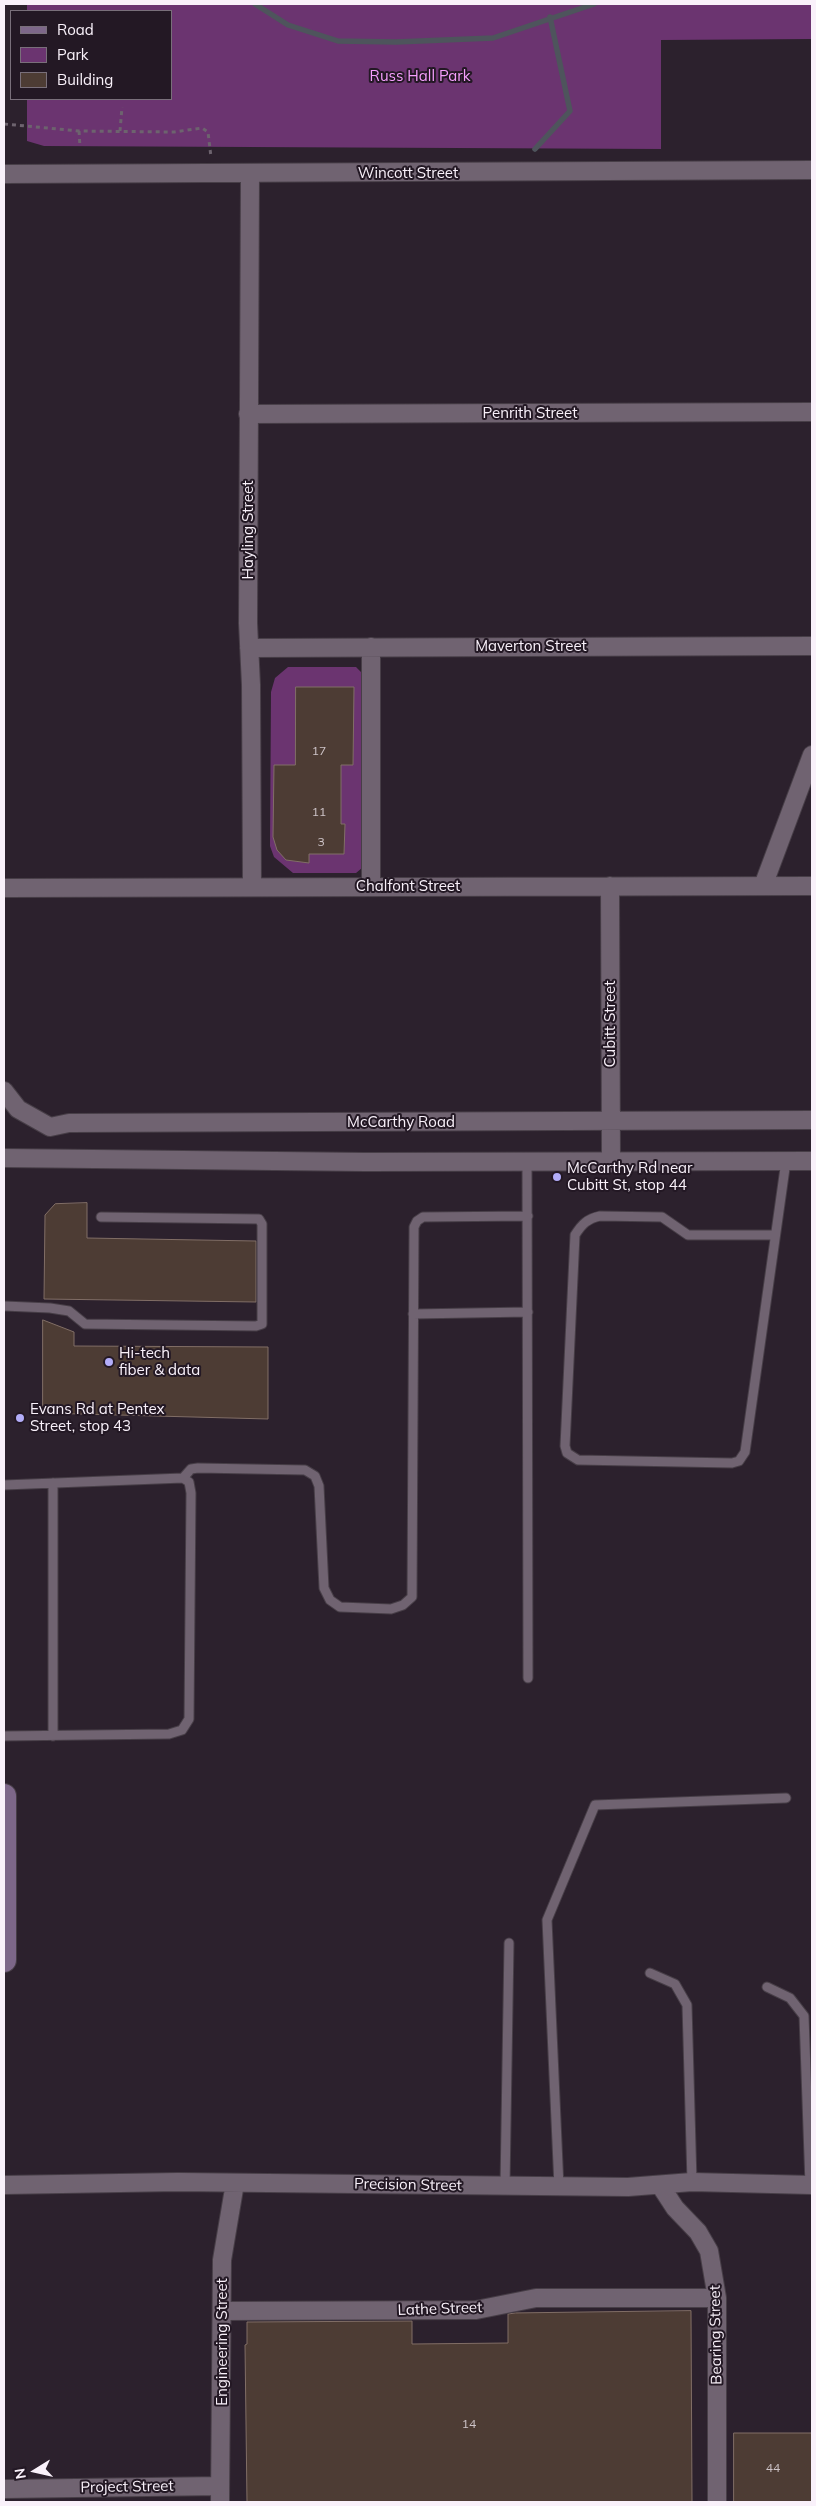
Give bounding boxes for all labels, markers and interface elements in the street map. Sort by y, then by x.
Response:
legend [10,10,172,100]
text: Road [57,20,94,39]
text: Park [57,45,89,64]
park label: Russ Hall Park [370,67,470,85]
text: Building [57,70,113,89]
street label: Wincott Street [358,164,458,182]
street label: Penrith Street [483,404,577,422]
street label: Hayling Street [239,481,257,579]
street label: Maverton Street [475,637,587,655]
house number: 17 [312,744,326,758]
house number: 11 [312,805,326,819]
house number: 3 [317,835,325,849]
street label: Chalfont Street [356,877,460,895]
street label: Cubitt Street [601,980,619,1068]
street label: McCarthy Road [347,1113,455,1131]
place label: McCarthy Rd near Cubitt St, stop 44 [567,1159,693,1194]
marker: McCarthy Rd near Cubitt St, stop 44 [551,1171,563,1183]
place label: Hi-tech fiber & data [119,1344,200,1379]
marker: Hi-tech fiber & data [103,1356,115,1368]
place label: Evans Rd at Pentex Street, stop 43 [30,1400,165,1435]
marker: Evans Rd at Pentex Street, stop 43 [14,1412,26,1424]
street label: Precision Street [354,2175,462,2195]
street label: Engineering Street [213,2278,231,2406]
street label: Bearing Street [706,2285,726,2385]
street label: Lathe Street [397,2299,483,2319]
house number: 14 [462,2417,476,2431]
north arrow [10,2446,60,2496]
house number: 44 [766,2461,780,2475]
text: N [10,2467,30,2480]
street label: Project Street [80,2477,174,2497]

